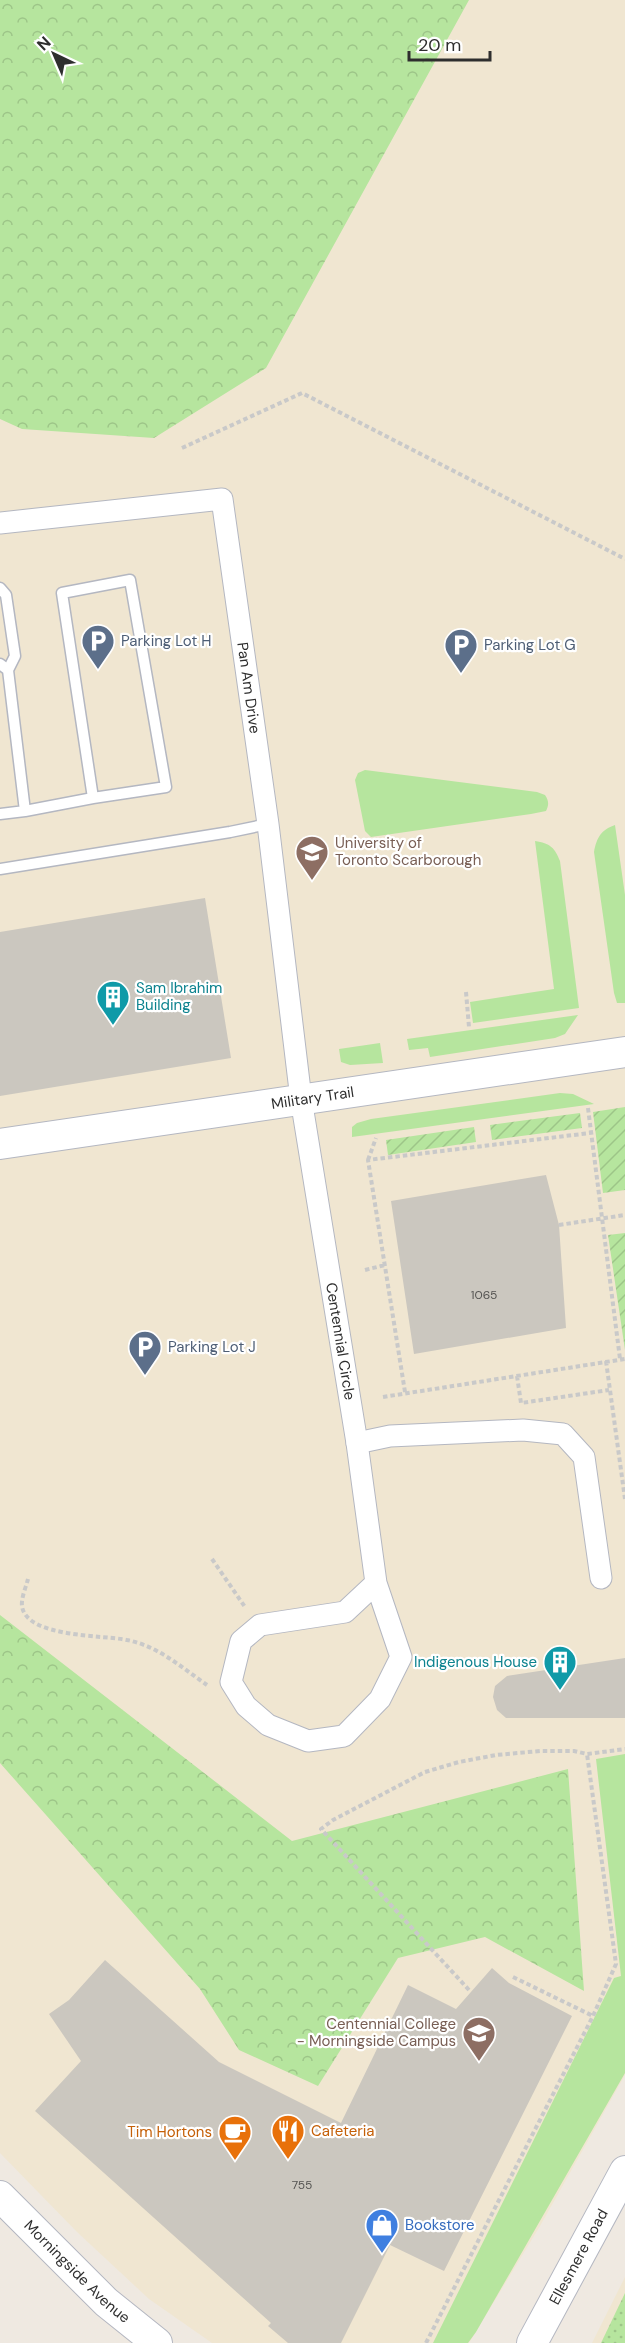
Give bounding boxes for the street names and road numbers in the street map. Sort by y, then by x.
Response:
street label: Pan Am Drive [232,641,265,735]
street label: Military Trail [270,1082,355,1114]
street label: Centennial Circle [321,1281,360,1401]
street label: Ellesmere Road [545,2205,613,2308]
street label: Morningside Avenue [20,2216,134,2328]

